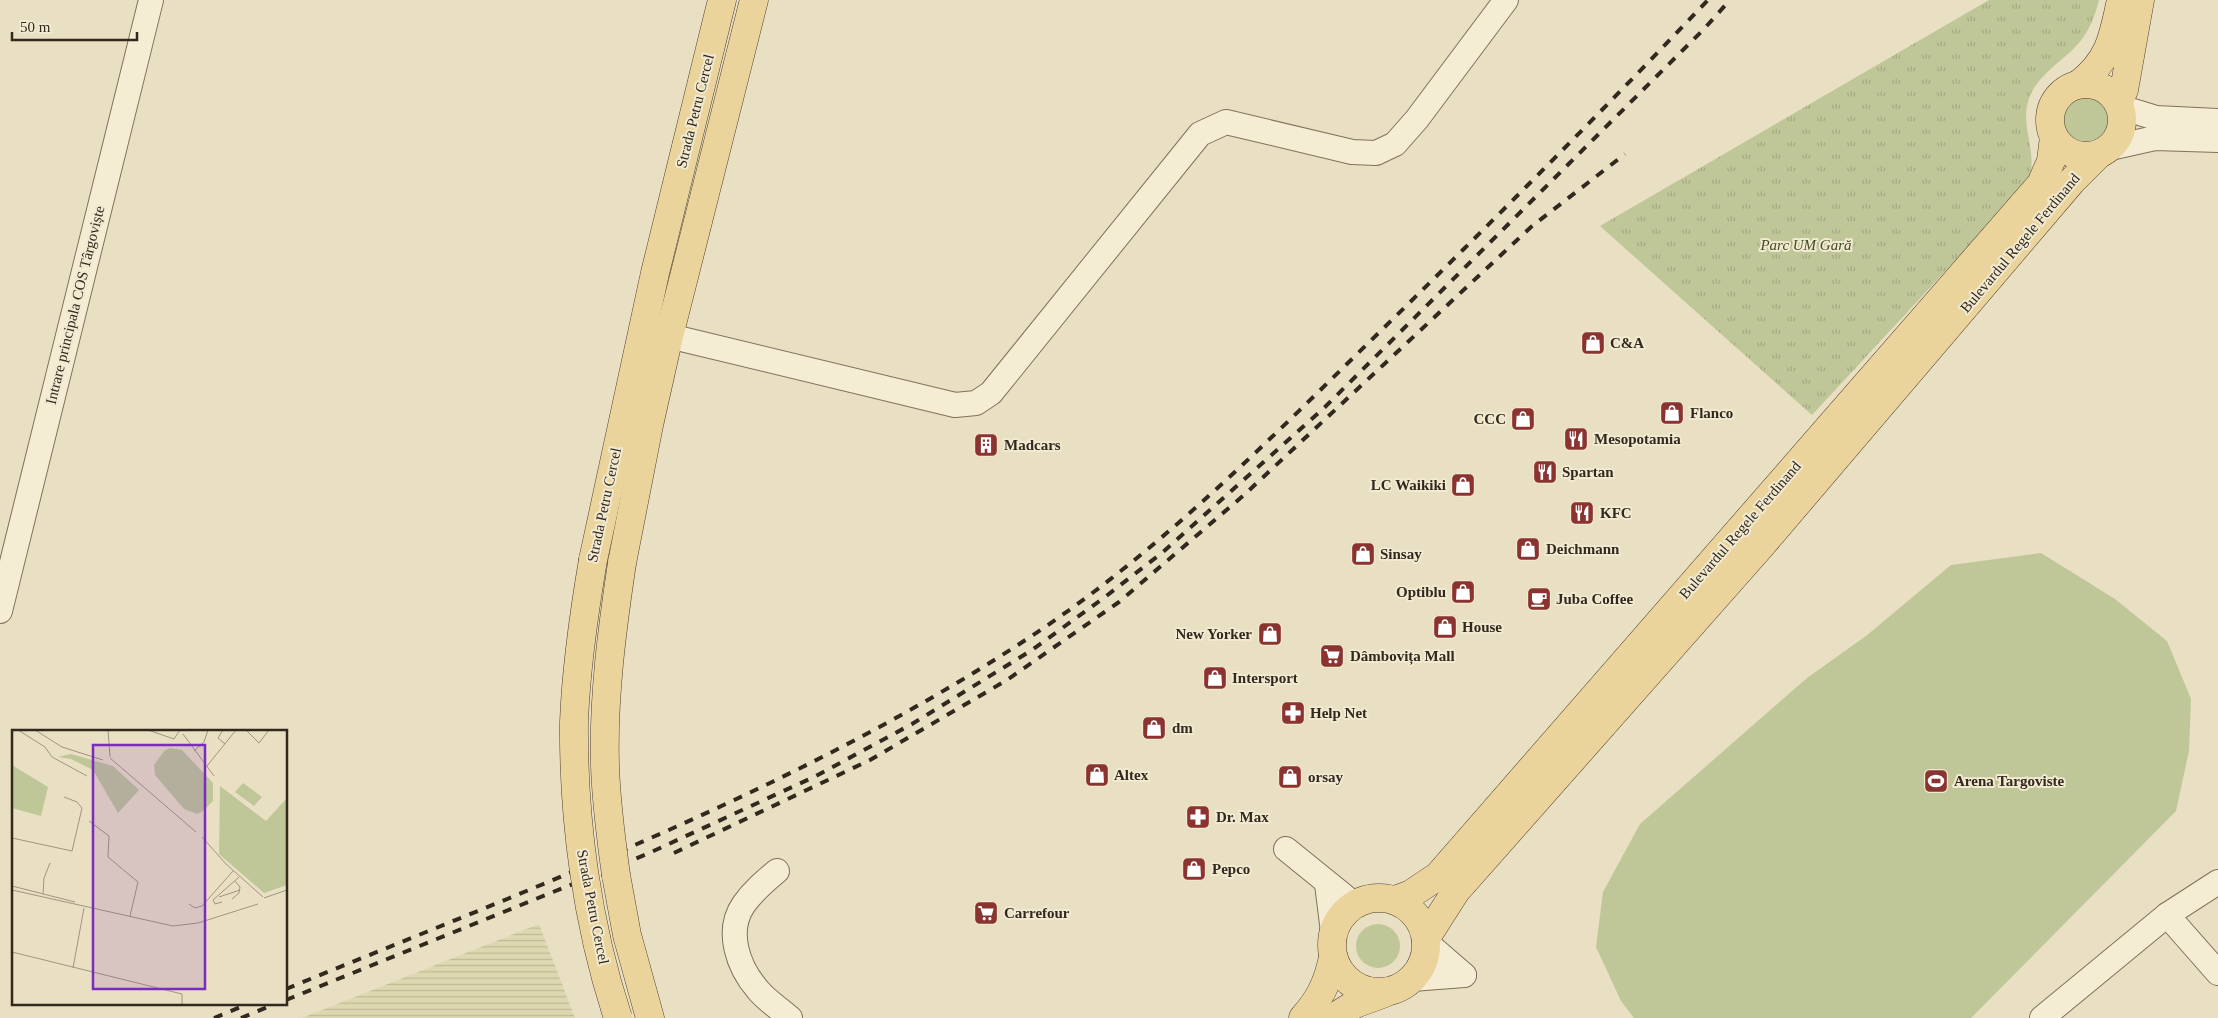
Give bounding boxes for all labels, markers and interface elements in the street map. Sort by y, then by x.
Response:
scale bar [12,10,138,42]
text: 50 m [20,19,51,35]
street label: Strada Petru Cercel [673,52,717,170]
street label: Bulevardul Regele Ferdinand [1957,170,2083,316]
street label: Intrare principala COS Târgoviște [43,204,108,406]
park label: Parc UM Gară [1759,237,1852,253]
shop icon: C&A [1580,330,1606,356]
place label: C&A [1610,335,1644,351]
shop icon: Flanco [1659,400,1685,426]
place label: Flanco [1690,405,1733,421]
shop icon: CCC [1510,406,1536,432]
place label: CCC [1474,411,1506,427]
restaurant icon: Mesopotamia [1563,426,1589,452]
place label: Mesopotamia [1594,431,1681,447]
building icon: Madcars [973,432,999,458]
place label: Madcars [1004,437,1061,453]
street label: Strada Petru Cercel [584,446,624,564]
street label: Bulevardul Regele Ferdinand [1676,458,1804,602]
restaurant icon: Spartan [1532,459,1558,485]
place label: Spartan [1562,464,1614,480]
shop icon: LC Waikiki [1450,472,1476,498]
place label: LC Waikiki [1371,477,1446,493]
restaurant icon: KFC [1569,500,1595,526]
place label: KFC [1600,505,1632,521]
shop icon: Deichmann [1515,536,1541,562]
shop icon: Sinsay [1350,541,1376,567]
place label: Deichmann [1546,541,1620,557]
place label: Sinsay [1380,546,1422,562]
shop icon: Optiblu [1450,579,1476,605]
place label: Optiblu [1396,584,1446,600]
cafe icon: Juba Coffee [1526,586,1552,612]
place label: Juba Coffee [1556,591,1633,607]
shop icon: House [1432,614,1458,640]
place label: House [1462,619,1502,635]
shop icon: New Yorker [1257,621,1283,647]
place label: New Yorker [1175,626,1252,642]
supermarket icon: Dâmbovița Mall [1319,643,1345,669]
place label: Dâmbovița Mall [1350,648,1455,665]
shop icon: Intersport [1202,665,1228,691]
place label: Intersport [1232,670,1298,686]
pharmacy icon: Help Net [1280,700,1306,726]
place label: Help Net [1310,705,1367,721]
shop icon: dm [1141,715,1167,741]
place label: dm [1172,720,1193,736]
inset map [12,730,288,1006]
shop icon: Altex [1084,762,1110,788]
shop icon: orsay [1277,764,1303,790]
place label: Altex [1114,767,1149,783]
sports icon: Arena Targoviste [1923,768,1949,794]
place label: orsay [1308,769,1343,785]
place label: Arena Targoviste [1954,773,2064,789]
pharmacy icon: Dr. Max [1185,804,1211,830]
place label: Dr. Max [1216,809,1269,825]
street label: Strada Petru Cercel [574,848,612,966]
shop icon: Pepco [1181,856,1207,882]
place label: Pepco [1212,861,1250,877]
supermarket icon: Carrefour [973,900,999,926]
place label: Carrefour [1004,905,1070,921]

